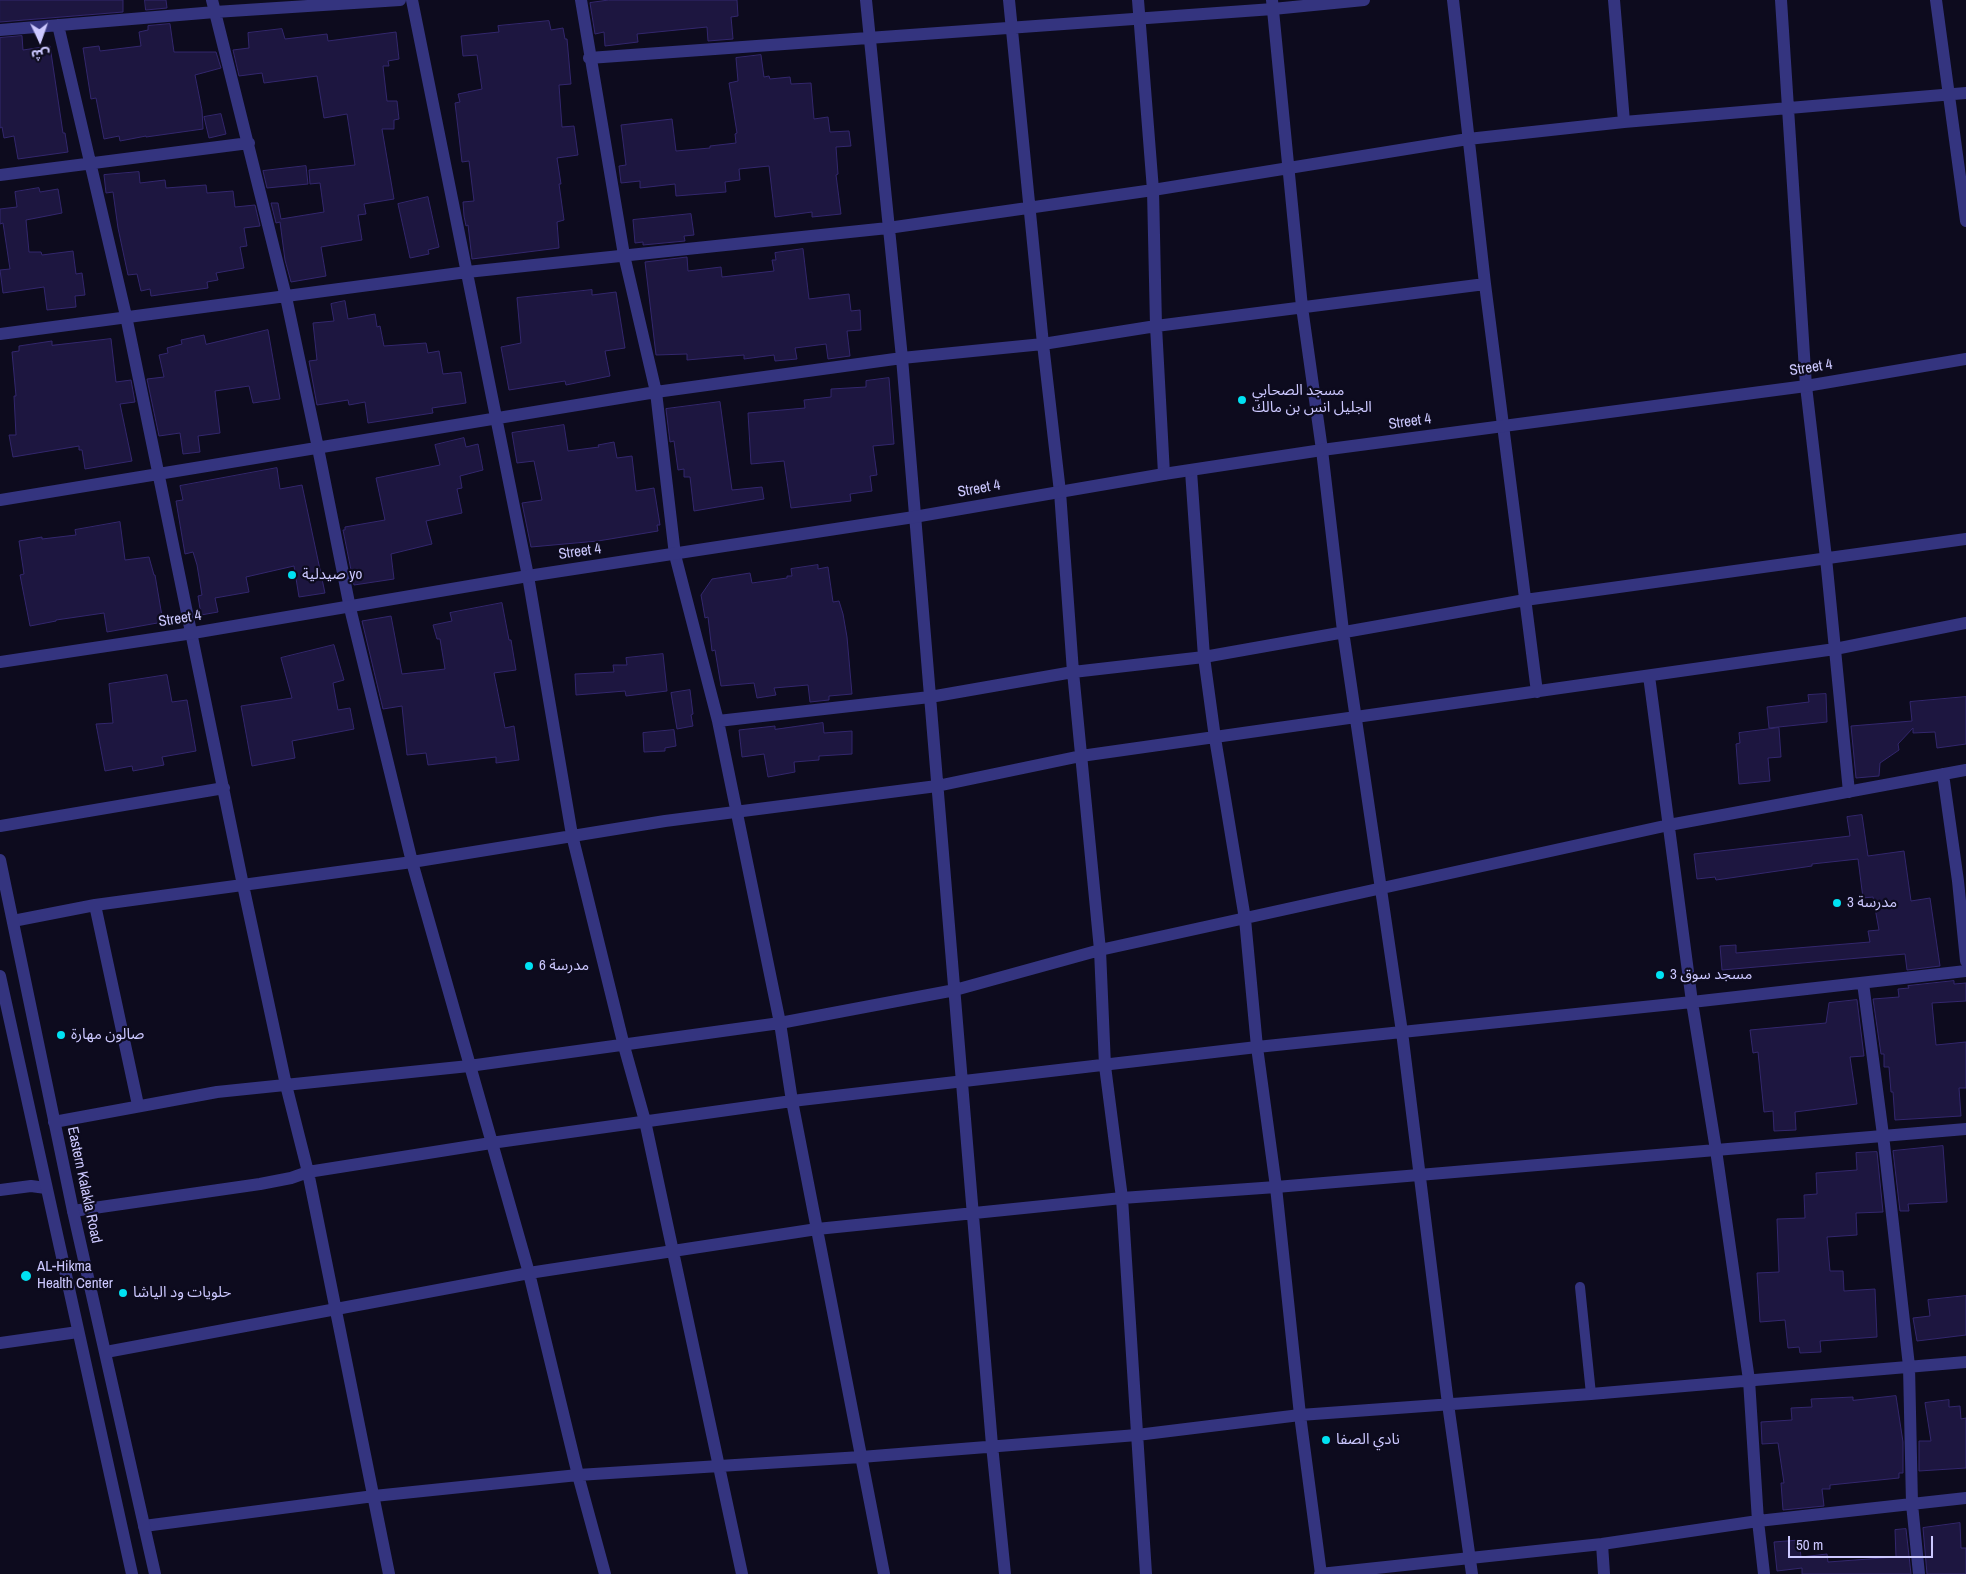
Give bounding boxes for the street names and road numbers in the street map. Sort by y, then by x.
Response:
street label: Street 4 [1788,356,1834,380]
street label: Street 4 [1387,410,1433,434]
street label: Street 4 [956,476,1002,502]
street label: Street 4 [557,540,603,564]
street label: Street 4 [157,607,203,631]
street label: Eastern Kalakla Road [63,1125,105,1245]

